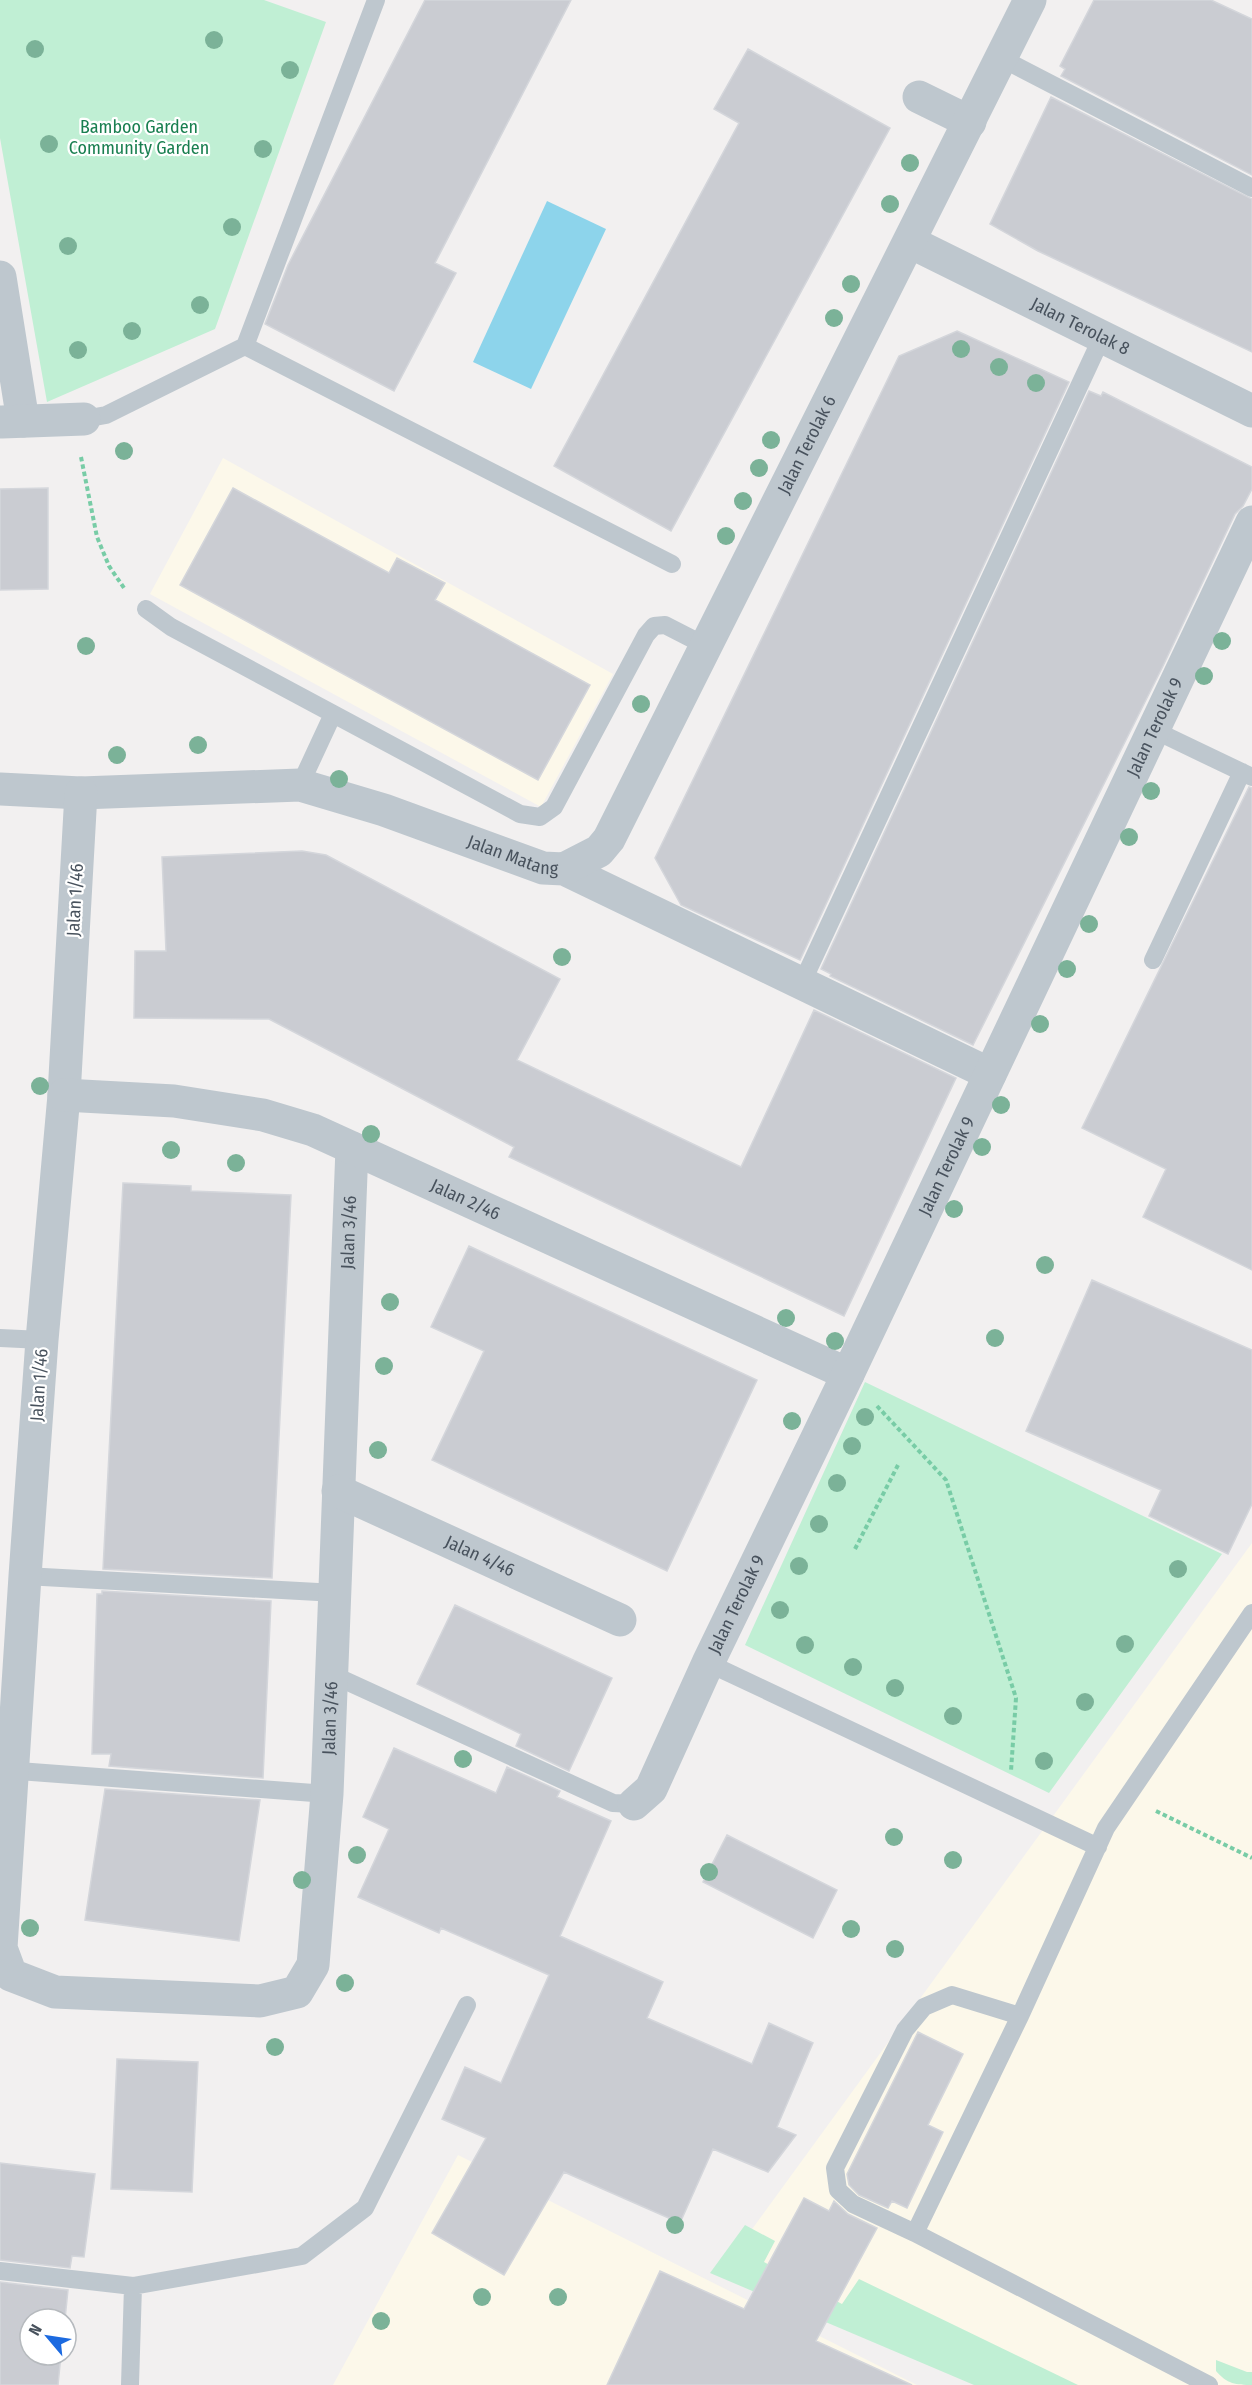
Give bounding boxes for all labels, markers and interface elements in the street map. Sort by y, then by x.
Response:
park label: Bamboo Garden Community Garden [69,116,209,159]
street label: Jalan Terolak 8 [1027,293,1133,360]
street label: Jalan Terolak 6 [773,392,841,498]
street label: Jalan Terolak 9 [1122,674,1188,780]
street label: Jalan Matang [464,830,559,880]
street label: Jalan 1/46 [62,863,88,937]
street label: Jalan Terolak 9 [914,1113,979,1219]
street label: Jalan 2/46 [427,1174,504,1225]
street label: Jalan 3/46 [336,1195,361,1270]
street label: Jalan 1/46 [25,1348,53,1422]
street label: Jalan 4/46 [441,1530,518,1581]
street label: Jalan Terolak 9 [703,1551,770,1657]
street label: Jalan 3/46 [318,1681,342,1755]
north arrow [18,2307,78,2367]
text: N [25,2321,46,2339]

